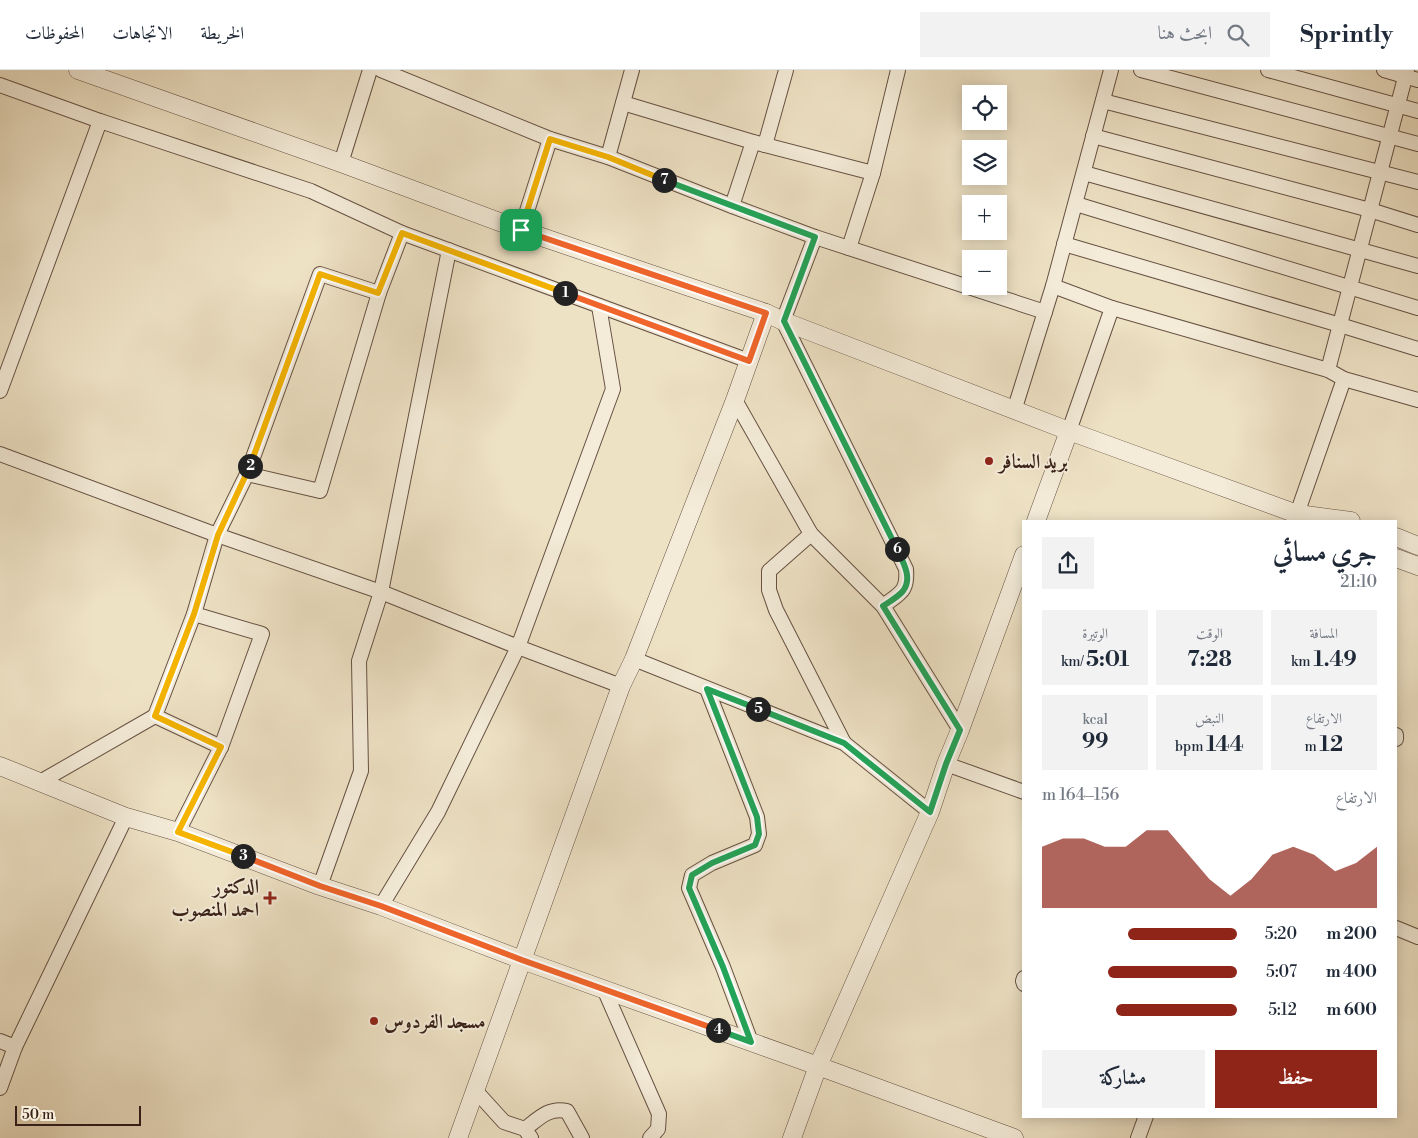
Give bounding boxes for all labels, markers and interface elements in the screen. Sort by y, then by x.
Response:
search box [920,12,1270,57]
text: Sprintly [1300,20,1393,50]
text: ابحث هنا [1158,21,1212,45]
icon: search [1224,21,1252,49]
text: المحفوظات [25,22,84,45]
text: الاتجاهات [112,22,172,45]
text: الخريطة [200,22,244,45]
map controls [962,85,1007,295]
button: locate [962,85,1007,130]
button: layers [962,140,1007,185]
pin: 7 [652,168,676,192]
text: 7 [660,171,669,189]
button: + [962,195,1007,240]
pin [500,209,542,251]
icon: arrive [507,216,535,244]
button: − [962,250,1007,295]
pin: 1 [552,280,578,306]
text: 1 [562,284,569,302]
place label: بريد السنافر [997,450,1068,475]
pin: 2 [238,454,262,478]
marker: بريد السنافر [983,455,995,467]
text: 2 [246,457,255,475]
text: جري مسائي [1273,535,1377,570]
pin: 6 [884,536,910,562]
button: share [1042,537,1094,589]
text: 6 [893,540,902,558]
text: 21:10 [1340,572,1377,592]
text: الوتيرة [1082,625,1108,643]
text: الوقت [1196,625,1223,643]
text: المسافة [1310,625,1338,643]
text: 5:01 [1086,647,1129,673]
text: 7:28 [1187,647,1232,673]
text: 1.49 [1313,647,1357,673]
text: /km [1061,653,1086,671]
text: km [1291,653,1313,671]
pin: 5 [746,696,770,722]
text: 5 [754,700,763,718]
text: النبض [1195,710,1224,728]
text: الارتفاع [1306,710,1342,728]
text: kcal [1082,711,1108,729]
text: 99 [1082,729,1108,755]
text: 144 [1206,732,1244,758]
text: 12 [1320,732,1343,758]
text: bpm [1175,738,1206,756]
text: m [1304,738,1320,756]
text: 156–164 m [1042,785,1119,805]
text: الارتفاع [1335,788,1377,808]
pin: 3 [230,844,256,868]
text: 3 [239,847,248,865]
place label: الدكتور احمد المنصوب [171,875,259,923]
marker: الدكتور احمد المنصوب [263,891,277,905]
text: 5:20 [1265,924,1297,944]
text: 200 m [1327,924,1377,944]
text: 5:07 [1266,962,1297,982]
text: 400 m [1326,962,1377,982]
text: 5:12 [1268,1000,1297,1020]
text: 600 m [1327,1000,1377,1020]
place label: مسجد الفردوس [384,1010,486,1035]
marker: مسجد الفردوس [368,1015,380,1027]
pin: 4 [706,1018,730,1042]
text: 4 [714,1021,723,1039]
button: مشاركة [1042,1050,1205,1108]
button: حفظ [1215,1050,1377,1108]
scale bar [15,1103,141,1126]
text: 50 m [22,1106,54,1124]

